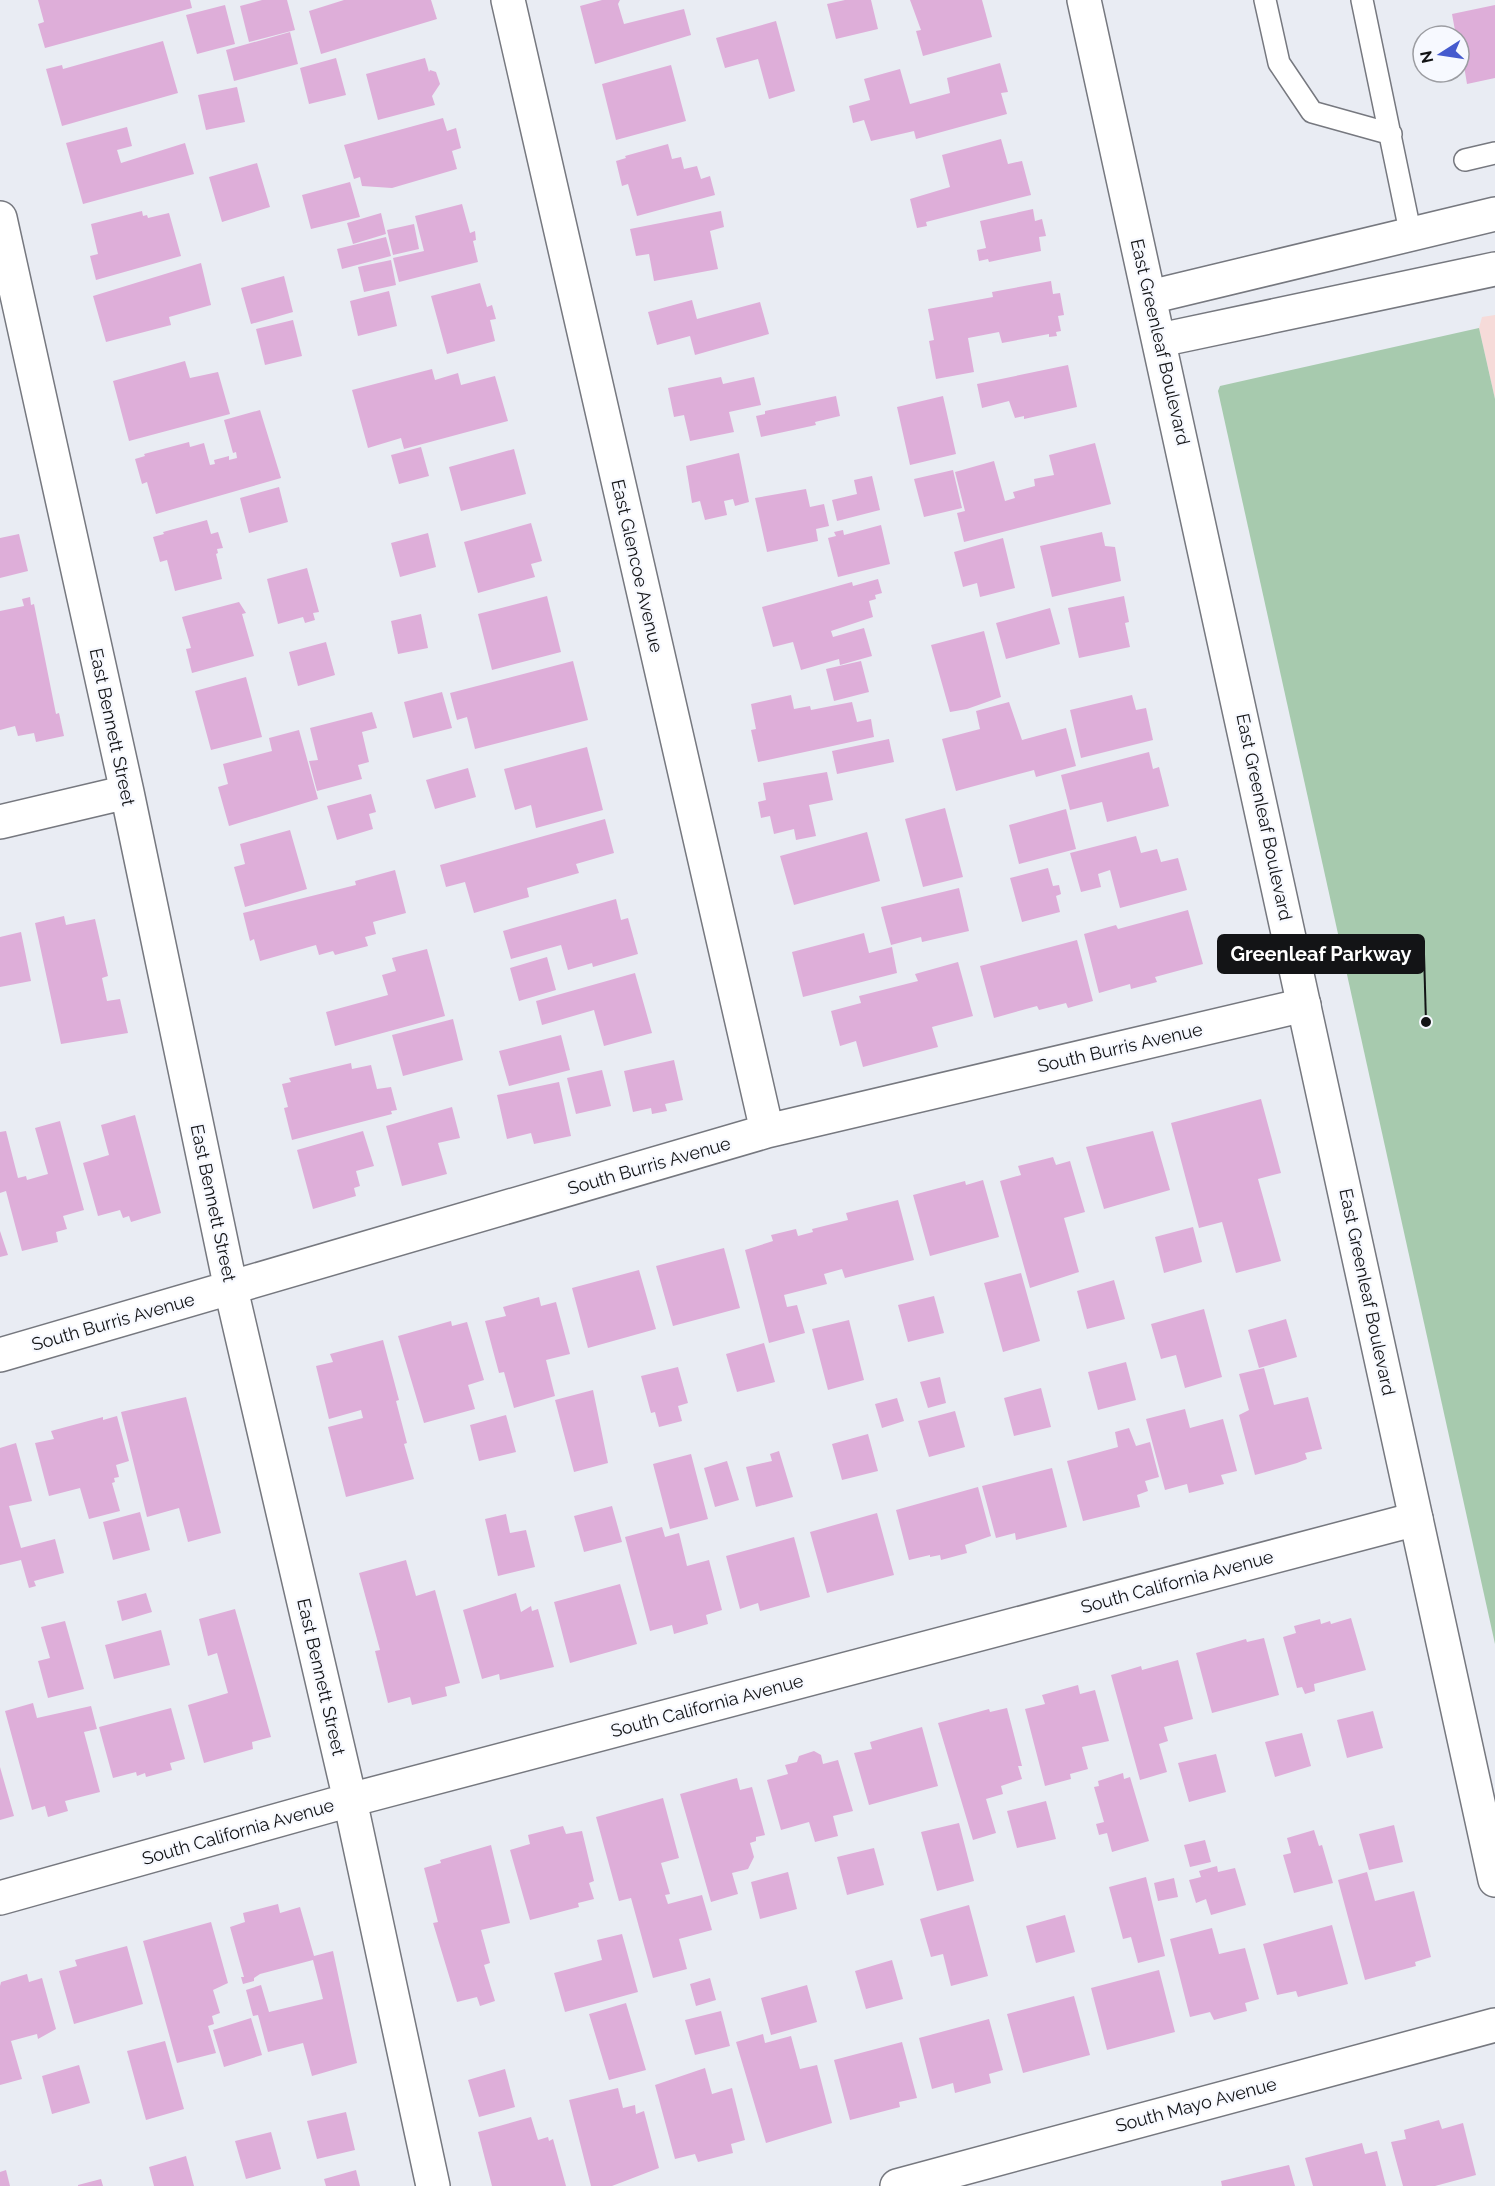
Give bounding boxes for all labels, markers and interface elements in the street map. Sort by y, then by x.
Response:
north arrow [1411,24,1471,84]
text: N [1416,49,1437,65]
street label: East Greenleaf Boulevard [1127,237,1194,447]
street label: East Glencoe Avenue [607,477,668,655]
street label: East Bennett Street [86,646,139,808]
street label: East Greenleaf Boulevard [1232,712,1297,922]
callout: Greenleaf Parkway [1218,935,1424,973]
text: Greenleaf Parkway [1231,942,1411,966]
street label: South Burris Avenue [1035,1018,1205,1077]
street label: East Bennett Street [187,1122,240,1284]
street label: South Burris Avenue [565,1132,733,1199]
street label: East Greenleaf Boulevard [1335,1187,1400,1397]
street label: South Burris Avenue [29,1288,197,1355]
street label: South California Avenue [1078,1546,1276,1617]
street label: East Bennett Street [293,1596,350,1757]
street label: South California Avenue [608,1670,806,1741]
street label: South California Avenue [140,1794,337,1869]
street label: South Mayo Avenue [1113,2073,1279,2136]

